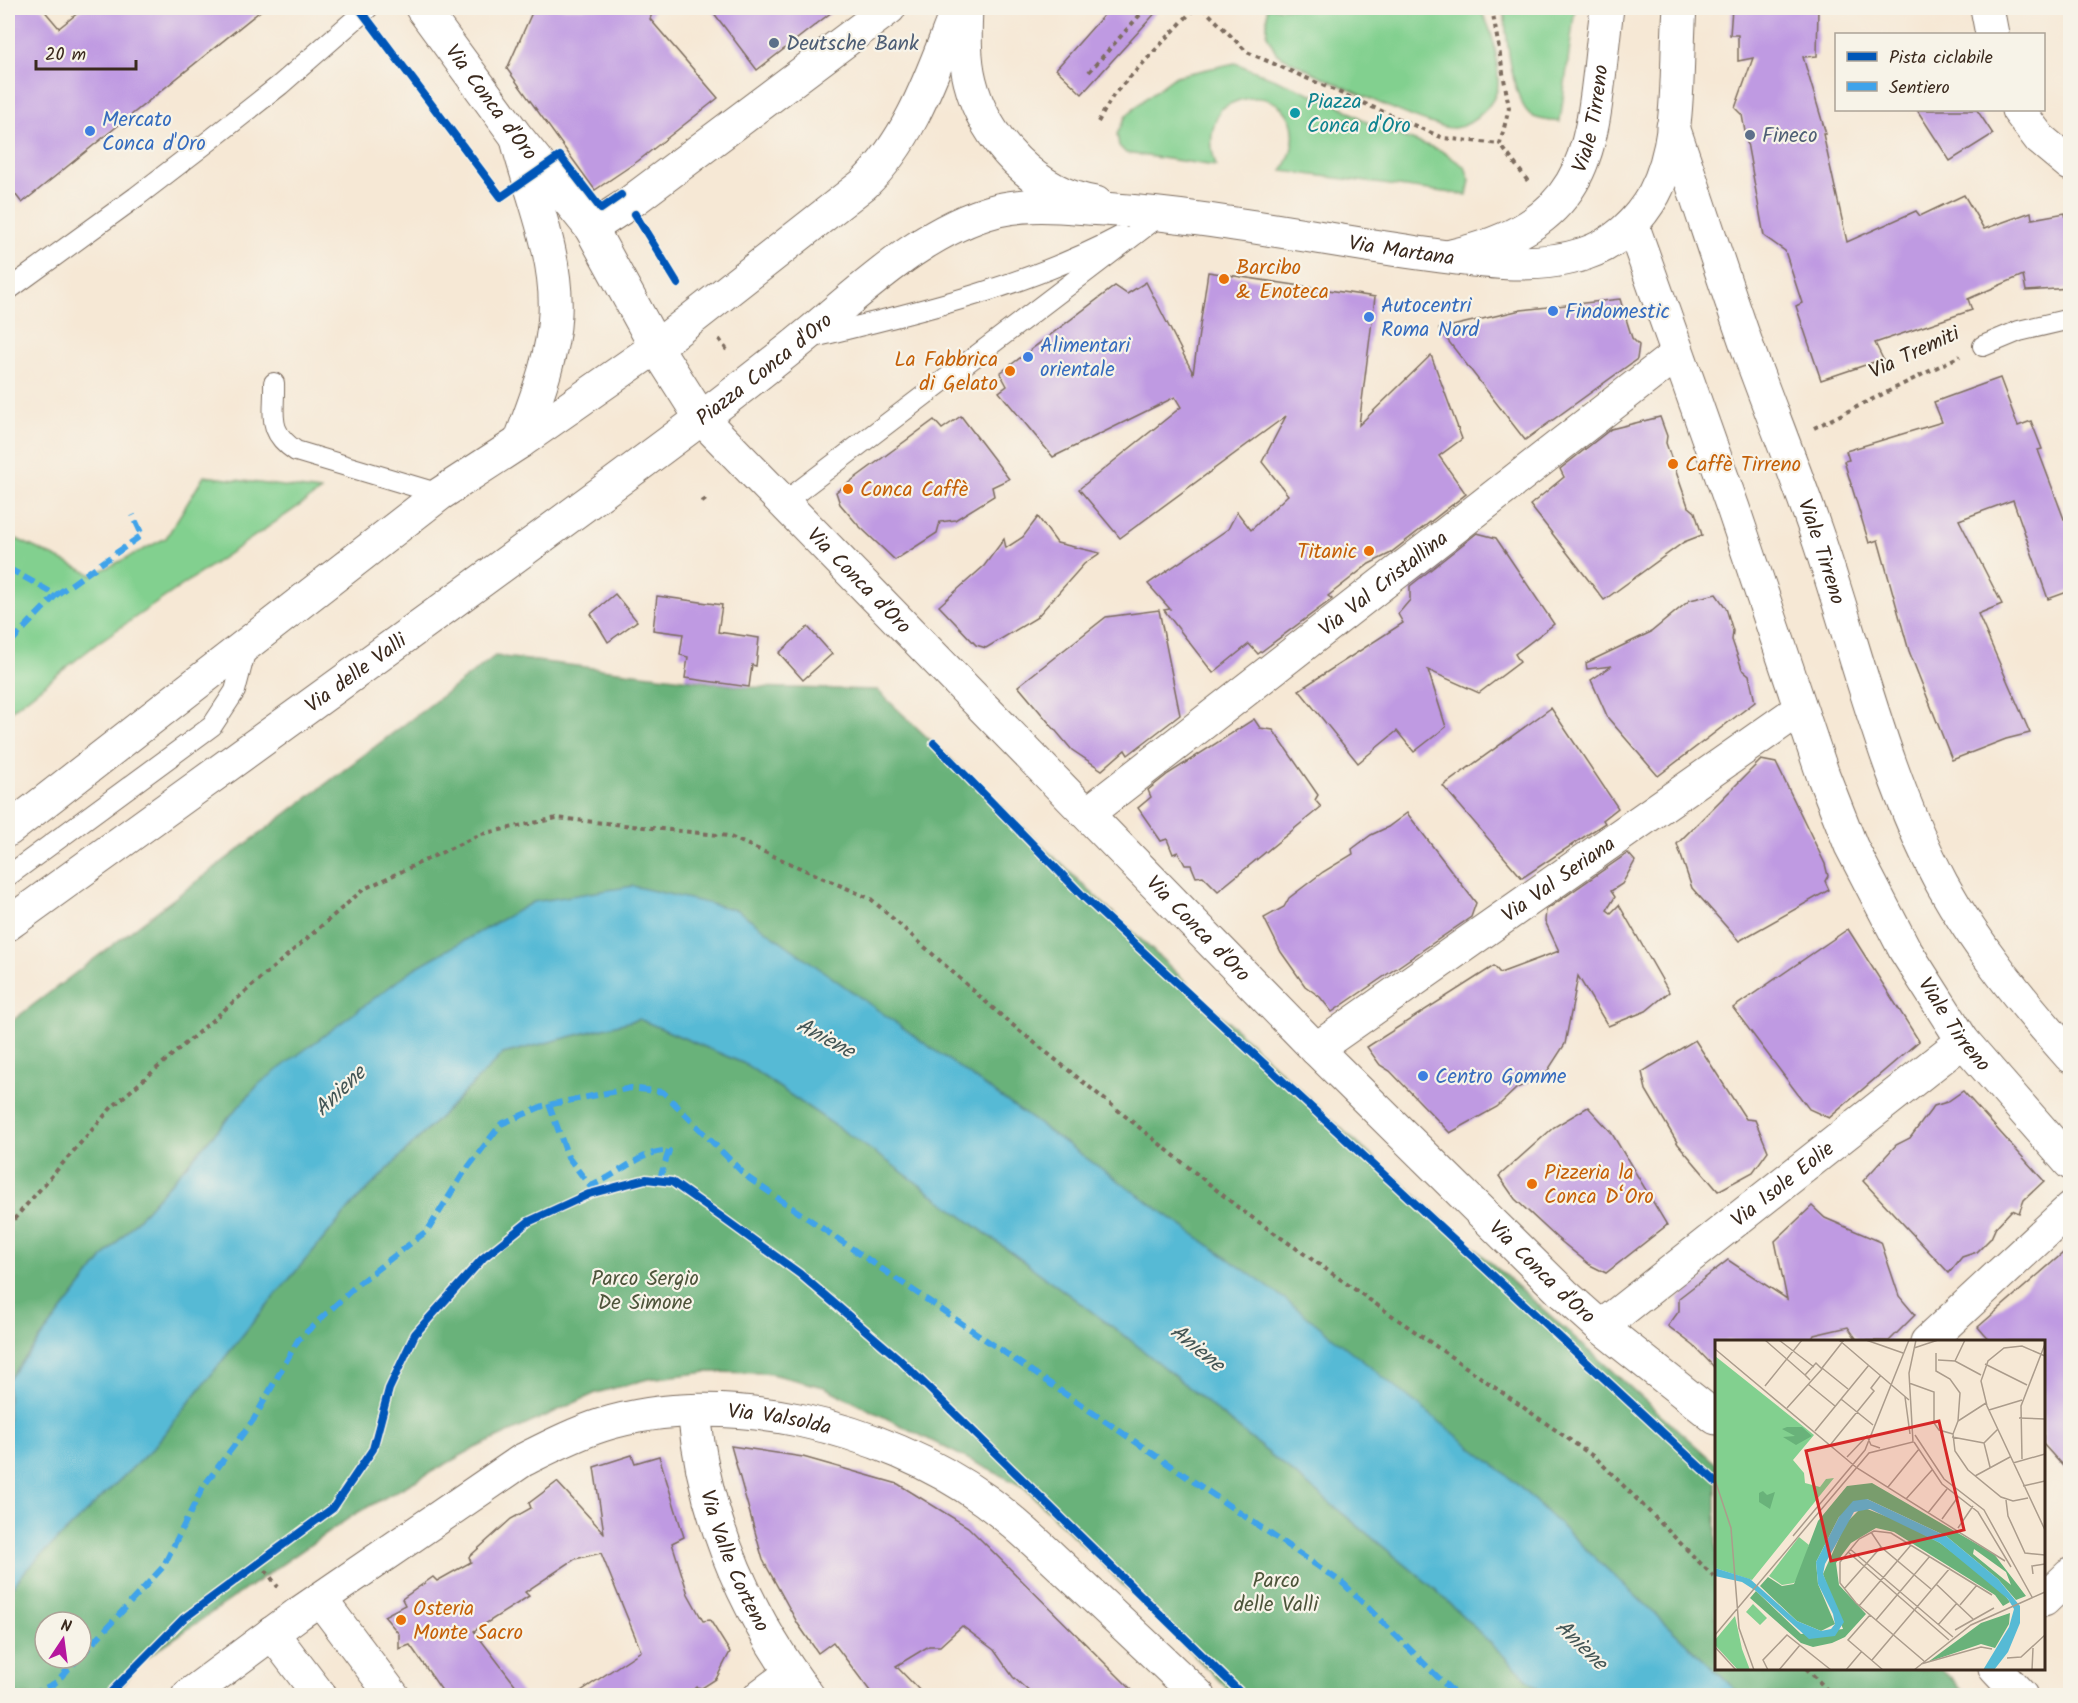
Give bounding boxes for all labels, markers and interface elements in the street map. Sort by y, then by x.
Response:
place label: Deutsche Bank [786,28,919,61]
scale bar [36,33,136,71]
legend [1835,33,2045,111]
marker: Deutsche Bank [767,36,781,50]
street label: Via Conca d'Oro [436,38,545,169]
text: 20 m [45,41,86,70]
text: Pista ciclabile [1889,44,1993,73]
street label: Viale Tirreno [1564,63,1618,178]
text: Sentiero [1889,74,1950,103]
place label: Piazza Conca d'Oro [1307,86,1411,143]
place label: Mercato Conca d'Oro [102,104,206,161]
marker: Piazza Conca d'Oro [1288,106,1302,120]
place label: Fineco [1762,120,1817,153]
marker: Mercato Conca d'Oro [83,124,97,138]
marker: Fineco [1743,128,1757,142]
street label: Via Martana [1346,227,1456,276]
place label: Barcibo & Enoteca [1236,252,1329,309]
marker: Barcibo & Enoteca [1217,272,1231,286]
place label: Autocentri Roma Nord [1381,290,1479,347]
place label: Findomestic [1565,296,1670,329]
marker: Findomestic [1546,304,1560,318]
street label: Piazza Conca d'Oro [689,305,841,435]
marker: Autocentri Roma Nord [1362,310,1376,324]
street label: Via Tremiti [1864,318,1966,389]
place label: Alimentari orientale [1040,330,1131,387]
place label: La Fabbrica di Gelato [894,344,998,401]
marker: Alimentari orientale [1021,350,1035,364]
marker: La Fabbrica di Gelato [1003,364,1017,378]
place label: Caffè Tirreno [1685,449,1801,482]
marker: Caffè Tirreno [1666,457,1680,471]
place label: Conca Caffè [860,474,968,507]
marker: Conca Caffè [841,482,855,496]
street label: Viale Tirreno [1788,495,1853,609]
street label: Via Conca d'Oro [798,520,918,643]
street label: Via Val Cristallina [1312,523,1456,646]
place label: Titanic [1297,536,1357,569]
marker: Titanic [1362,544,1376,558]
street label: Via delle Valli [299,625,415,722]
street label: Via Val Seriana [1495,828,1623,932]
street label: Via Conca d'Oro [1137,868,1258,991]
street label: Viale Tirreno [1908,971,1998,1080]
water label: Aniene [789,1009,862,1070]
water label: Aniene [306,1056,377,1126]
place label: Centro Gomme [1435,1061,1567,1094]
marker: Centro Gomme [1416,1069,1430,1083]
street label: Via Isole Eolie [1724,1133,1842,1236]
place label: Pizzeria la Conca D‘Oro [1544,1157,1654,1214]
marker: Pizzeria la Conca D‘Oro [1525,1177,1539,1191]
street label: Via Conca d'Oro [1480,1213,1603,1333]
park label: Parco Sergio De Simone [591,1263,699,1320]
water label: Aniene [1161,1316,1233,1383]
inset map [1715,1340,2045,1670]
street label: Via Valsolda [727,1396,835,1445]
street label: Via Valle Corteno [690,1486,777,1639]
park label: Parco delle Valli [1234,1565,1319,1622]
place label: Osteria Monte Sacro [413,1593,523,1650]
north arrow [33,1610,93,1670]
water label: Aniene [1546,1612,1616,1681]
marker: Osteria Monte Sacro [394,1613,408,1627]
text: N [58,1614,74,1640]

